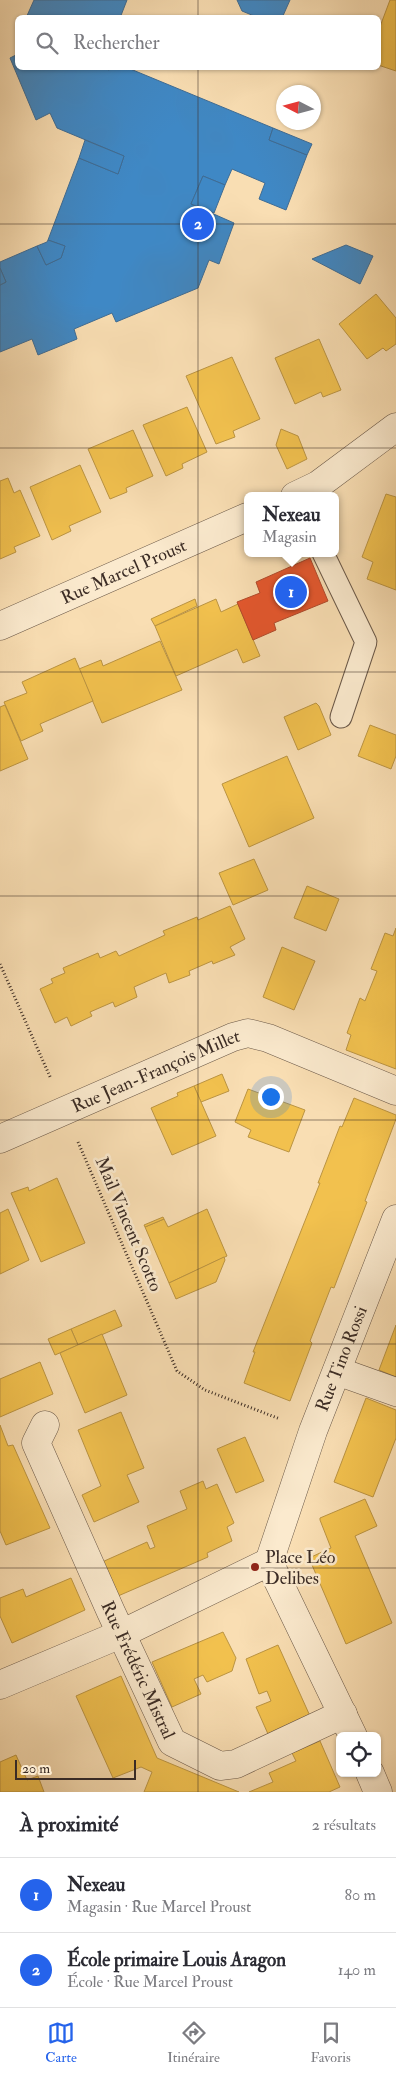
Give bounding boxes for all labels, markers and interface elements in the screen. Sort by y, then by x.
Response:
search box [15,15,381,70]
icon: search [33,29,61,57]
text: Rechercher [73,31,160,55]
north arrow [276,85,321,130]
pin: 2 [182,205,214,243]
popup [244,492,339,557]
text: Nexeau [262,503,321,527]
text: Magasin [262,527,317,547]
street label: Rue Marcel Proust [57,534,190,610]
pin: 1 [275,573,307,611]
street label: Rue Jean-François Millet [68,1025,243,1118]
your location [258,1084,284,1110]
street label: Mail Vincent Scotto [90,1153,167,1295]
street label: Rue Tino Rossi [311,1303,373,1415]
place label: Place Léo Delibes [265,1546,336,1590]
marker: Place Léo Delibes [249,1561,261,1573]
street label: Rue Frédéric Mistral [96,1597,180,1743]
map controls [336,1732,381,1777]
button: locate [336,1732,381,1777]
scale bar [15,1757,136,1780]
text: 20 m [22,1760,50,1777]
text: À proximité [20,1811,118,1838]
text: 2 résultats [312,1815,376,1835]
text: Nexeau [67,1873,125,1897]
text: 1 [33,1885,39,1905]
text: 80 m [345,1885,376,1905]
text: Magasin · Rue Marcel Proust [67,1897,251,1917]
text: École primaire Louis Aragon [67,1948,286,1972]
text: 2 [32,1960,40,1980]
text: 140 m [338,1960,376,1980]
text: École · Rue Marcel Proust [67,1972,233,1992]
tab: Carte [45,2019,77,2066]
tab: Itinéraire [167,2019,220,2066]
tab: Favoris [310,2019,351,2066]

